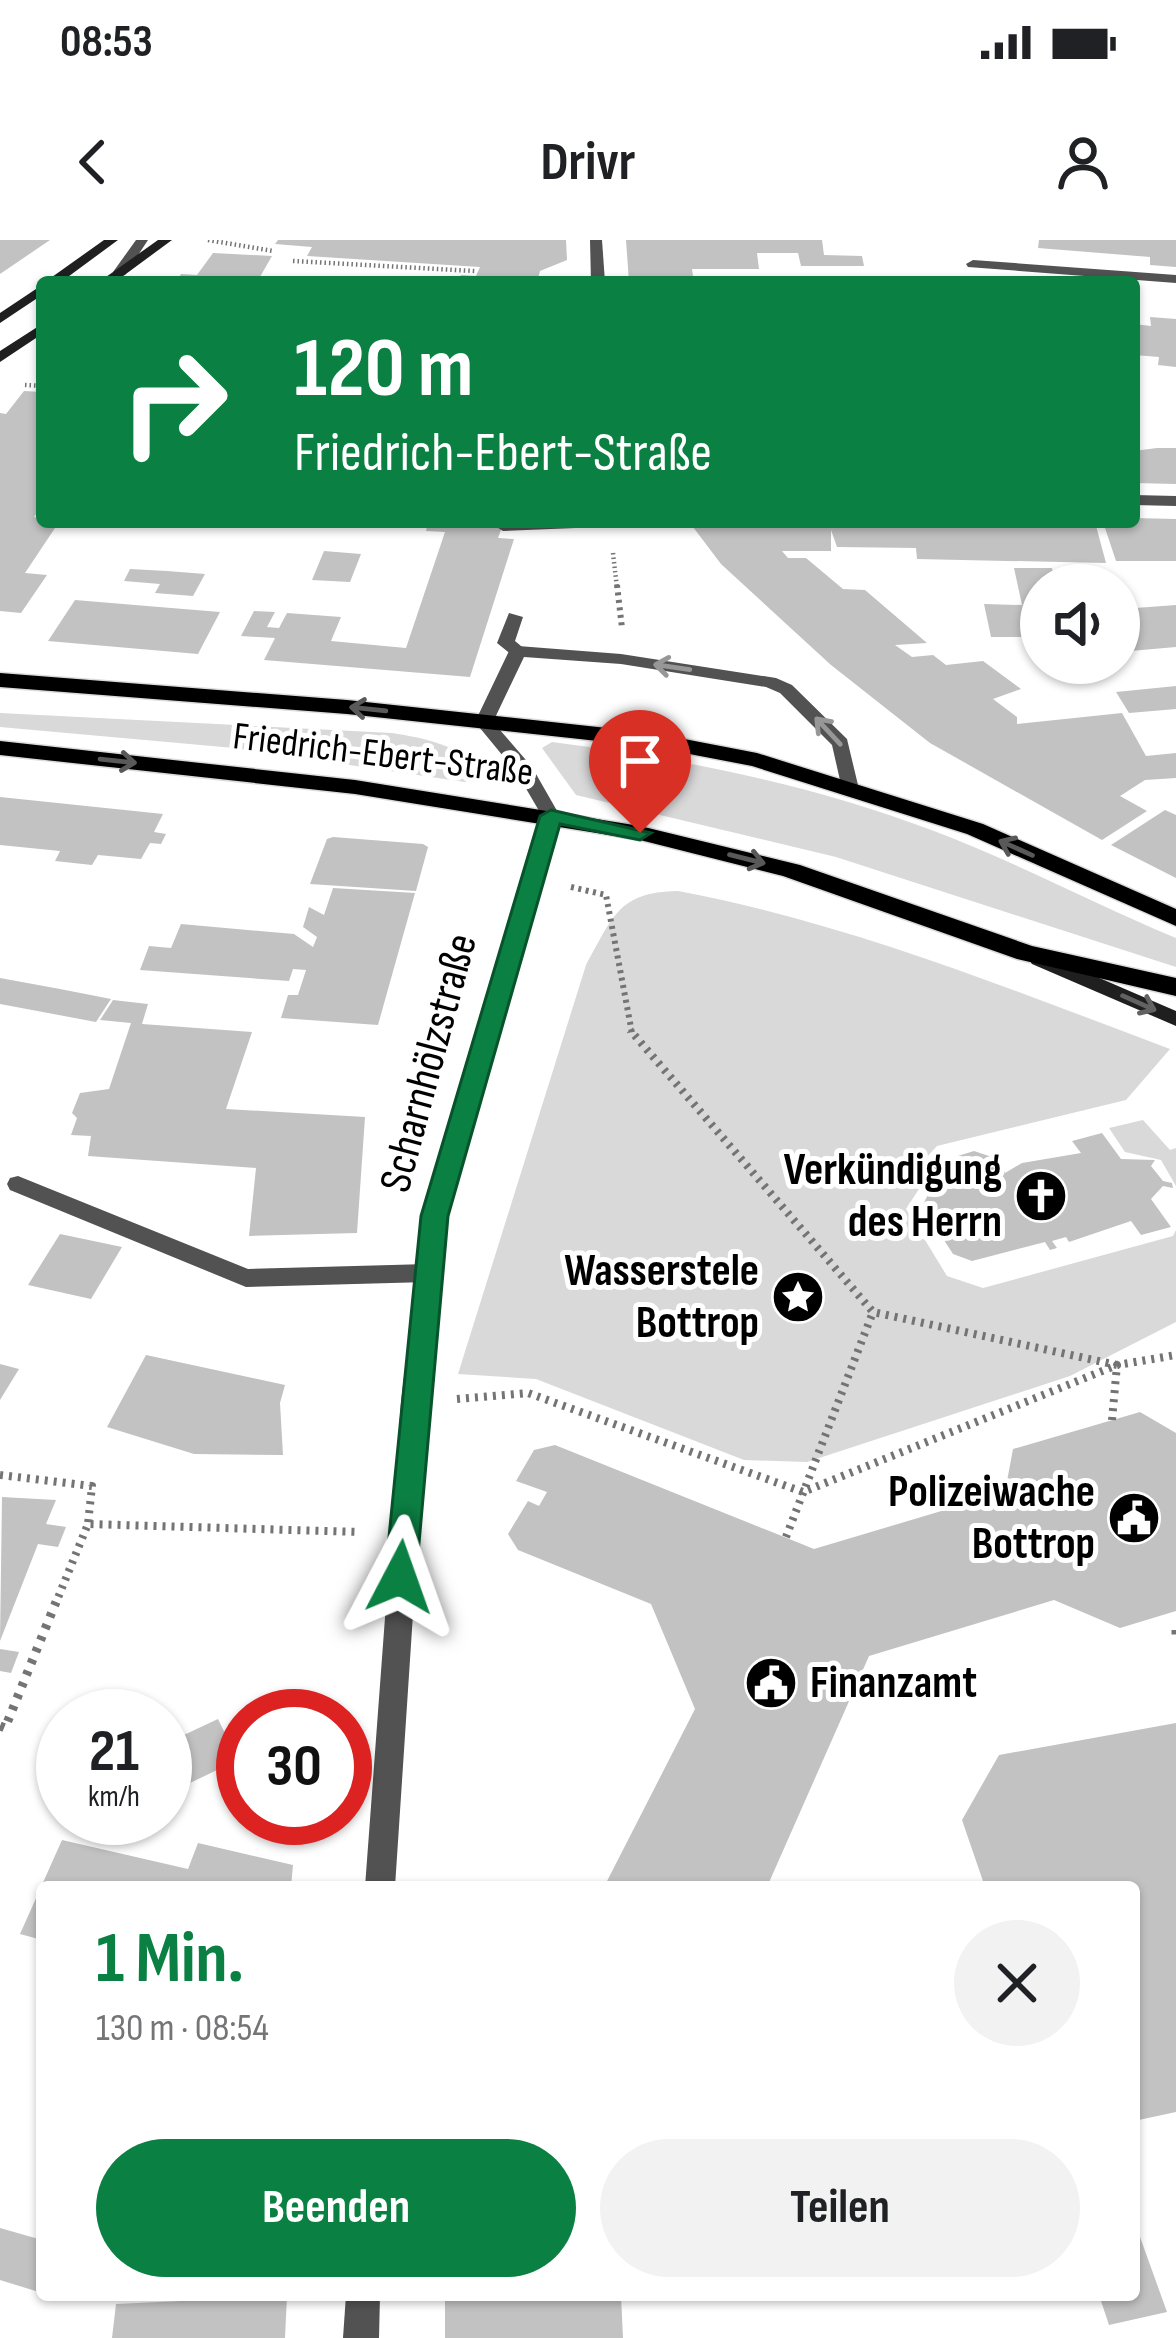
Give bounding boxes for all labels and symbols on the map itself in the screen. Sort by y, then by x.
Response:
one-way arrow [653,655,692,678]
one-way arrow [349,697,388,720]
pin [589,710,691,833]
street label: Friedrich-Ebert-Straße [230,713,536,797]
one-way arrow [815,717,842,747]
one-way arrow [98,751,137,773]
one-way arrow [999,835,1035,857]
one-way arrow [728,849,766,871]
street label: Scharnhölzstraße [368,928,490,1198]
one-way arrow [1120,994,1156,1016]
place label: Verkündigung des Herrn [784,1143,1002,1250]
church icon: Verkündigung des Herrn [1013,1168,1069,1224]
place label: Wasserstele Bottrop [564,1244,759,1351]
place icon: Wasserstele Bottrop [770,1269,826,1325]
place label: Polizeiwache Bottrop [888,1465,1095,1572]
public building icon: Polizeiwache Bottrop [1106,1490,1162,1546]
position arrow [337,1514,463,1640]
public building icon: Finanzamt [743,1655,799,1711]
place label: Finanzamt [810,1656,977,1711]
speed limit sign: 30 [216,1689,372,1845]

